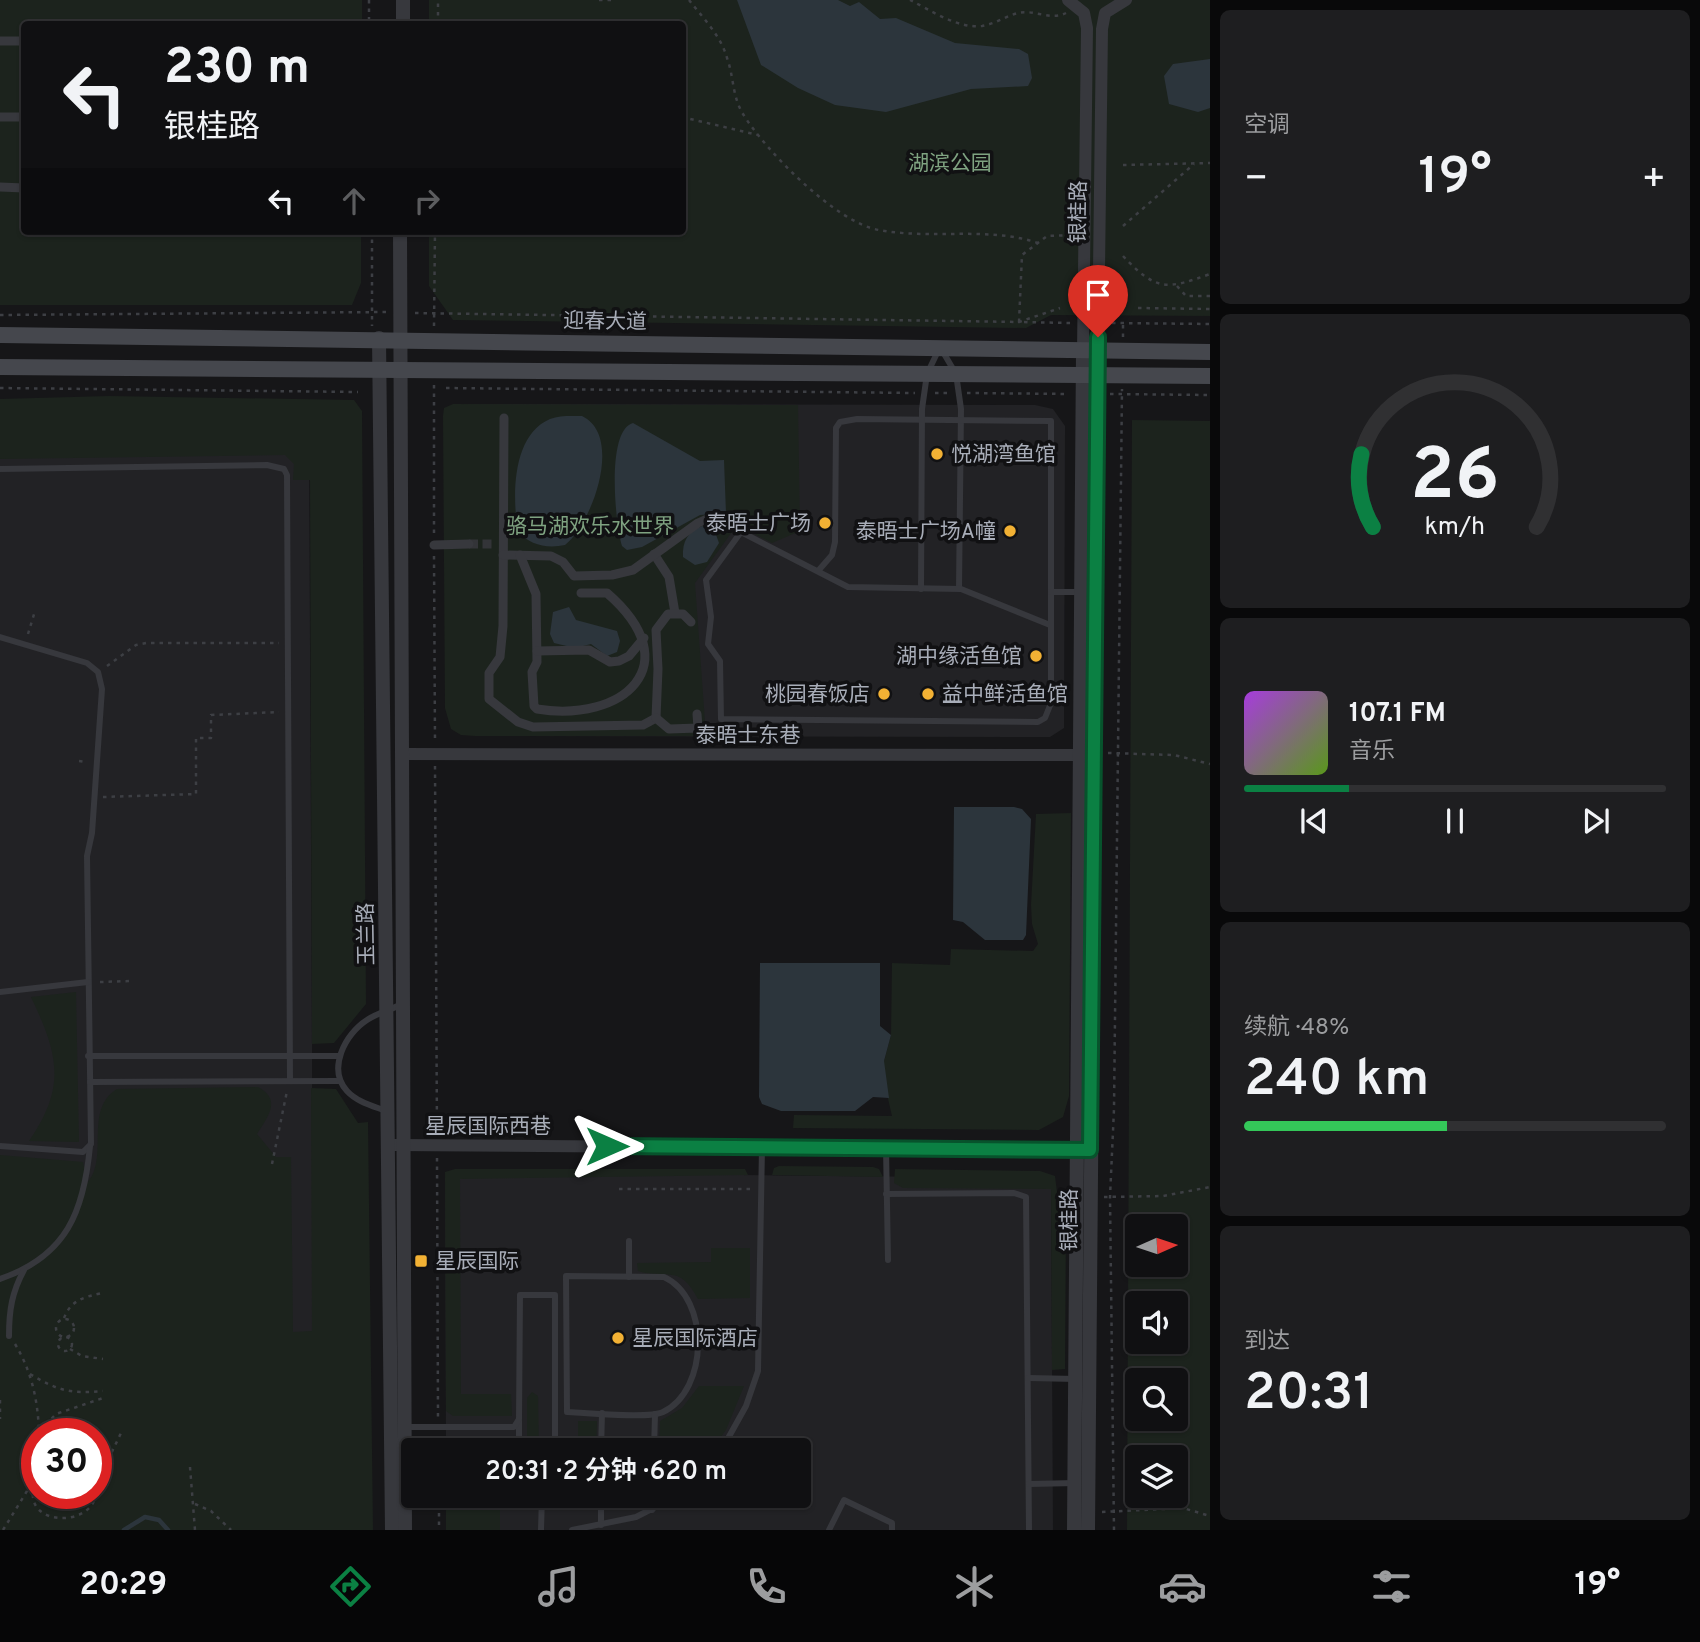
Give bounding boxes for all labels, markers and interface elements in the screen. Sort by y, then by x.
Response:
text: 230 m [164,39,310,101]
icon: left [49,49,140,140]
text: 银桂路 [164,109,260,149]
text: 空调 [1244,112,1290,141]
text: 19° [1418,146,1492,212]
park label: 湖滨公园 [908,151,992,178]
text: − [1244,156,1269,205]
text: + [1641,156,1666,205]
street label: 银桂路 [1065,180,1094,244]
icon: left [262,182,300,220]
icon: ahead [335,182,373,220]
icon: right [408,182,446,220]
pin [1068,265,1128,337]
icon: arrive [1079,276,1117,314]
street label: 迎春大道 [563,308,647,337]
text: 26 [1410,433,1500,525]
place label: 悦湖湾鱼馆 [951,442,1056,469]
marker: 悦湖湾鱼馆 [929,446,945,462]
place label: 泰晤士广场 [706,511,811,538]
text: km/h [1425,512,1485,544]
park label: 骆马湖欢乐水世界 [506,514,674,541]
marker: 泰晤士广场 [817,515,833,531]
place label: 泰晤士广场A幢 [856,519,996,546]
marker: 泰晤士广场A幢 [1002,523,1018,539]
place label: 湖中缘活鱼馆 [896,644,1022,671]
marker: 湖中缘活鱼馆 [1028,648,1044,664]
place label: 桃园春饭店 [765,682,870,709]
place label: 益中鲜活鱼馆 [942,682,1068,709]
marker: 桃园春饭店 [876,686,892,702]
marker: 益中鲜活鱼馆 [920,686,936,702]
text: 107.1 FM [1349,698,1446,731]
street label: 泰晤士东巷 [696,723,801,750]
text: 音乐 [1349,738,1395,767]
icon: previous [1295,802,1333,840]
icon: pause [1436,802,1474,840]
icon: next [1577,802,1615,840]
street label: 玉兰路 [353,902,382,966]
text: 续航 · 48% [1244,1014,1349,1043]
text: 240 km [1244,1048,1429,1114]
position arrow [570,1109,644,1183]
street label: 星辰国际西巷 [425,1114,551,1141]
street label: 银桂路 [1057,1189,1084,1252]
north arrow [1125,1214,1188,1278]
map controls [1125,1214,1188,1508]
place label: 星辰国际 [435,1249,519,1276]
marker: 星辰国际 [413,1253,429,1269]
button: sound [1125,1291,1188,1354]
place label: 星辰国际酒店 [632,1326,758,1353]
text: 到达 [1244,1328,1290,1357]
marker: 星辰国际酒店 [610,1330,626,1346]
text: 20:31 [1244,1362,1374,1428]
button: search [1125,1368,1188,1431]
speed limit sign: 30 [21,1418,112,1509]
button: layers [1125,1445,1188,1508]
text: 20:31 · 2 分钟 · 620 m [485,1456,727,1489]
icon: directions [326,1562,375,1611]
icon: music [534,1562,583,1611]
icon: phone [742,1562,791,1611]
icon: climate [950,1562,999,1611]
icon: car [1158,1562,1207,1611]
icon: filters [1367,1562,1416,1611]
text: 20:29 [80,1566,167,1606]
text: 19° [1575,1566,1620,1606]

